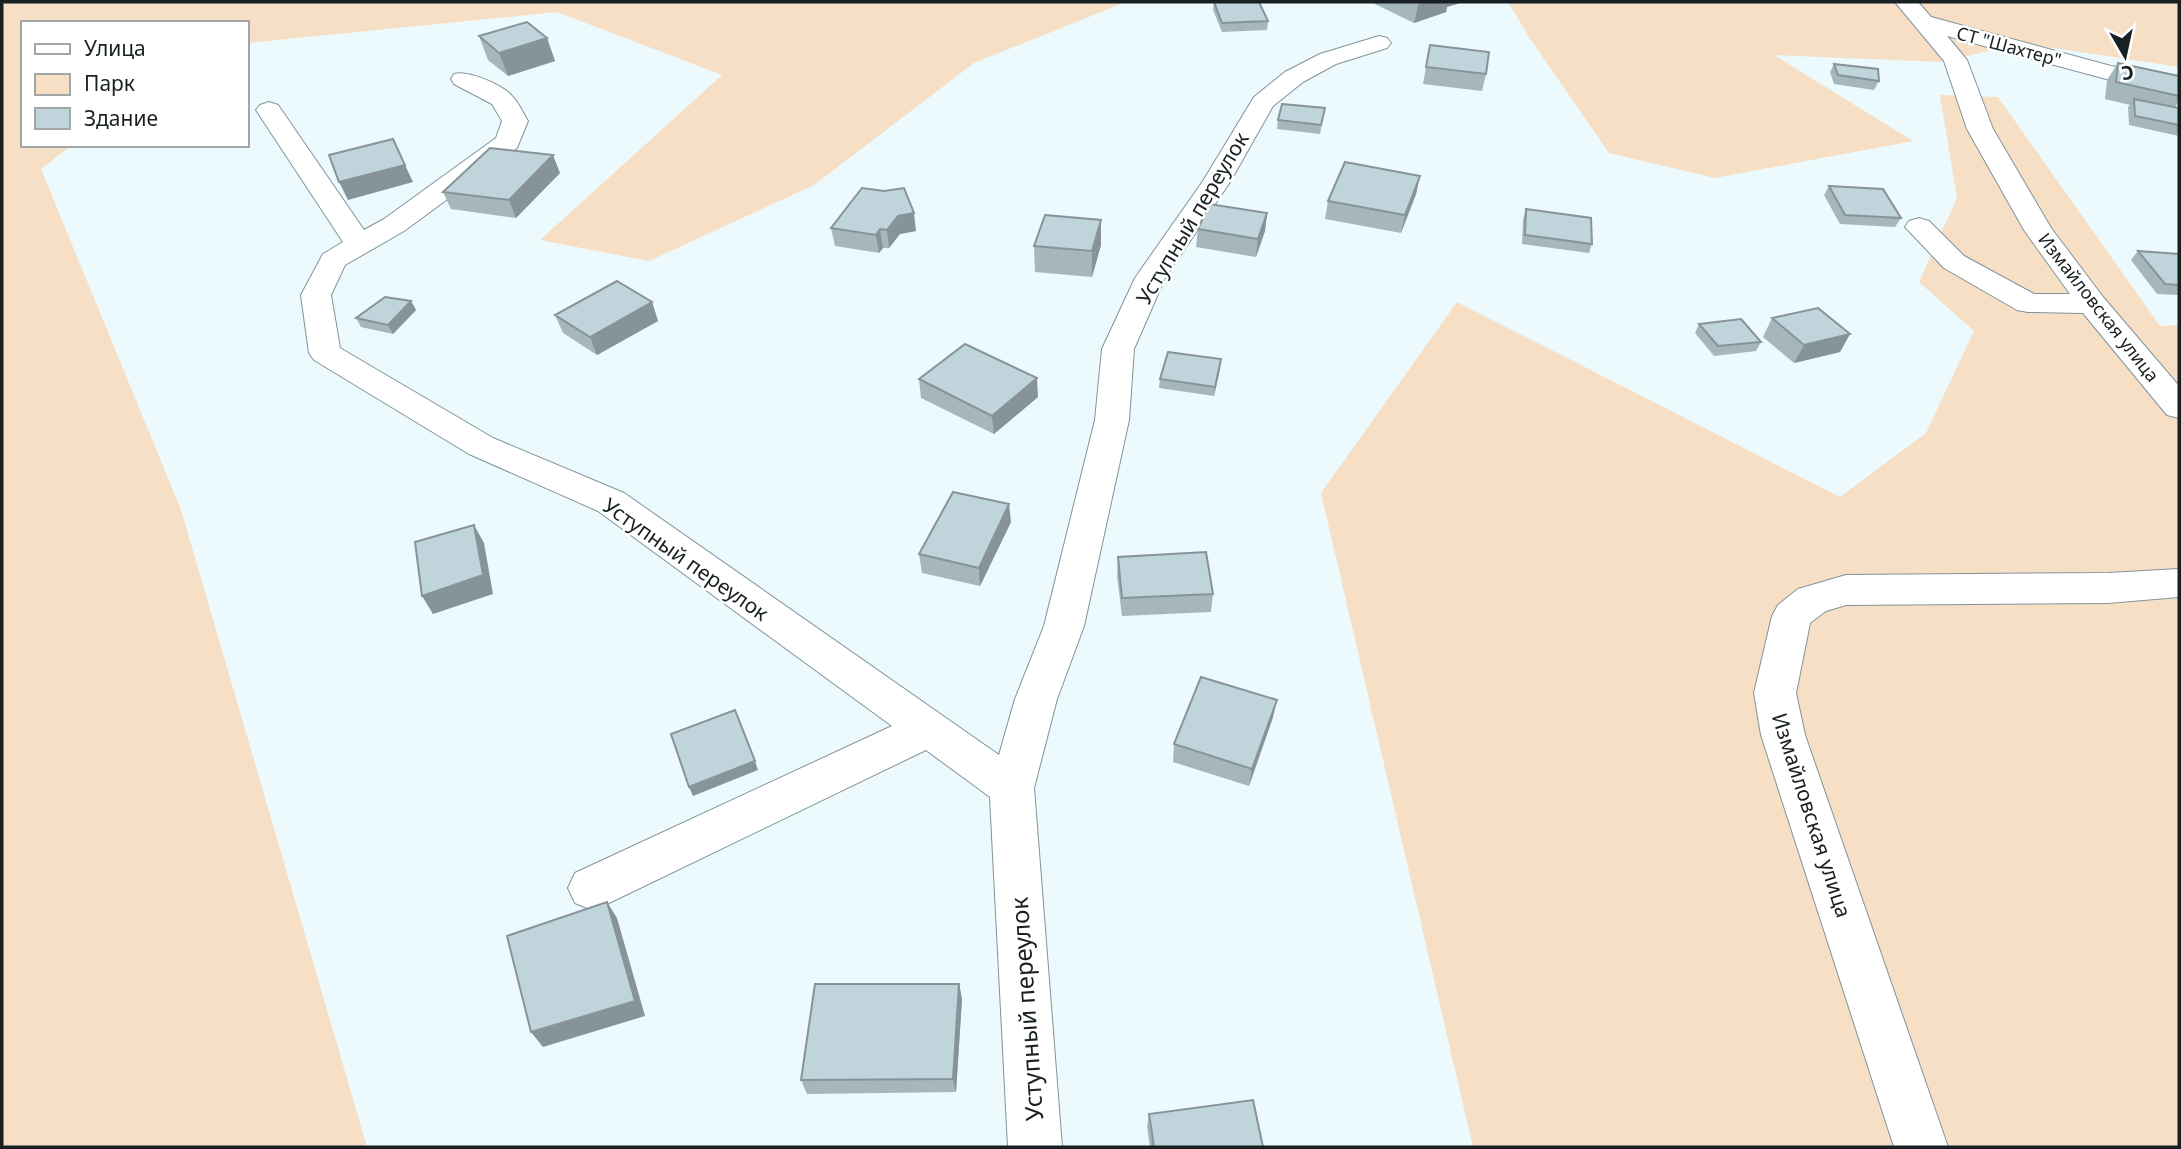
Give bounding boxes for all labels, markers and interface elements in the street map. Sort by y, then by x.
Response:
legend [21,21,248,147]
street label: СТ "Шахтер" [1954,21,2064,71]
north arrow [2090,21,2160,91]
text: Улица [84,34,146,62]
text: С [2120,59,2136,87]
text: Парк [84,69,135,97]
text: Здание [84,104,158,132]
street label: Уступный переулок [1129,127,1255,309]
street label: Измайловская улица [2033,228,2165,386]
street label: Уступный переулок [598,491,774,627]
street label: Измайловская улица [1766,709,1858,921]
street label: Уступный переулок [1002,896,1050,1122]

